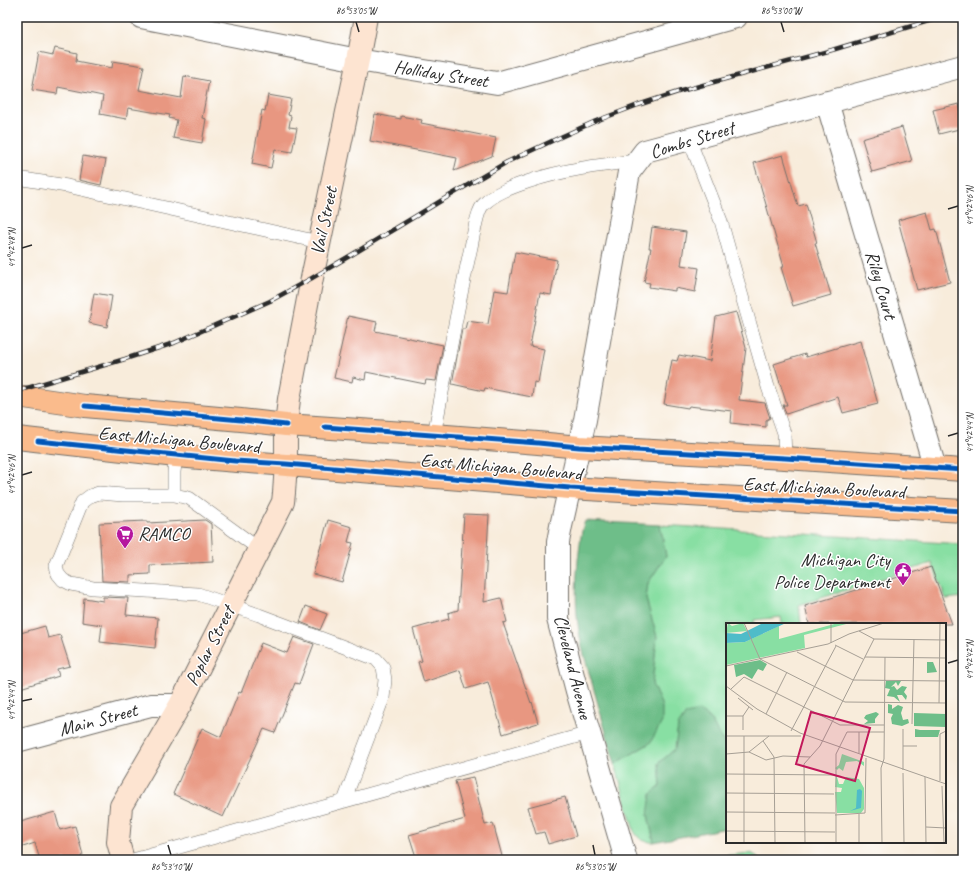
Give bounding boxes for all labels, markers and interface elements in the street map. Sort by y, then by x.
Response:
text: 86°53'05"W [336,4,378,17]
text: 86°53'00"W [761,4,803,17]
street label: Holliday Street [392,55,491,94]
street label: Combs Street [647,115,740,164]
street label: Vail Street [305,183,343,257]
text: 41°42'46"N [963,184,976,226]
text: 41°42'48"N [5,226,18,268]
street label: Riley Court [860,248,903,324]
text: 41°42'44"N [963,411,976,453]
street label: East Michigan Boulevard [97,421,264,459]
street label: East Michigan Boulevard [419,448,586,486]
text: 41°42'46"N [5,453,18,495]
street label: East Michigan Boulevard [743,472,909,504]
place label: RAMCO [138,522,191,546]
supermarket icon: RAMCO [115,524,135,549]
place label: Michigan City Police Department [774,548,892,594]
public building icon: Michigan City Police Department [893,561,913,586]
street label: Poplar Street [180,600,241,690]
street label: Cleveland Avenue [548,613,598,723]
inset map [726,623,946,843]
text: 41°42'42"N [963,638,976,680]
text: 41°42'44"N [5,679,18,721]
street label: Main Street [56,698,141,742]
text: 86°53'10"W [151,860,193,873]
text: 86°53'05"W [575,860,617,873]

